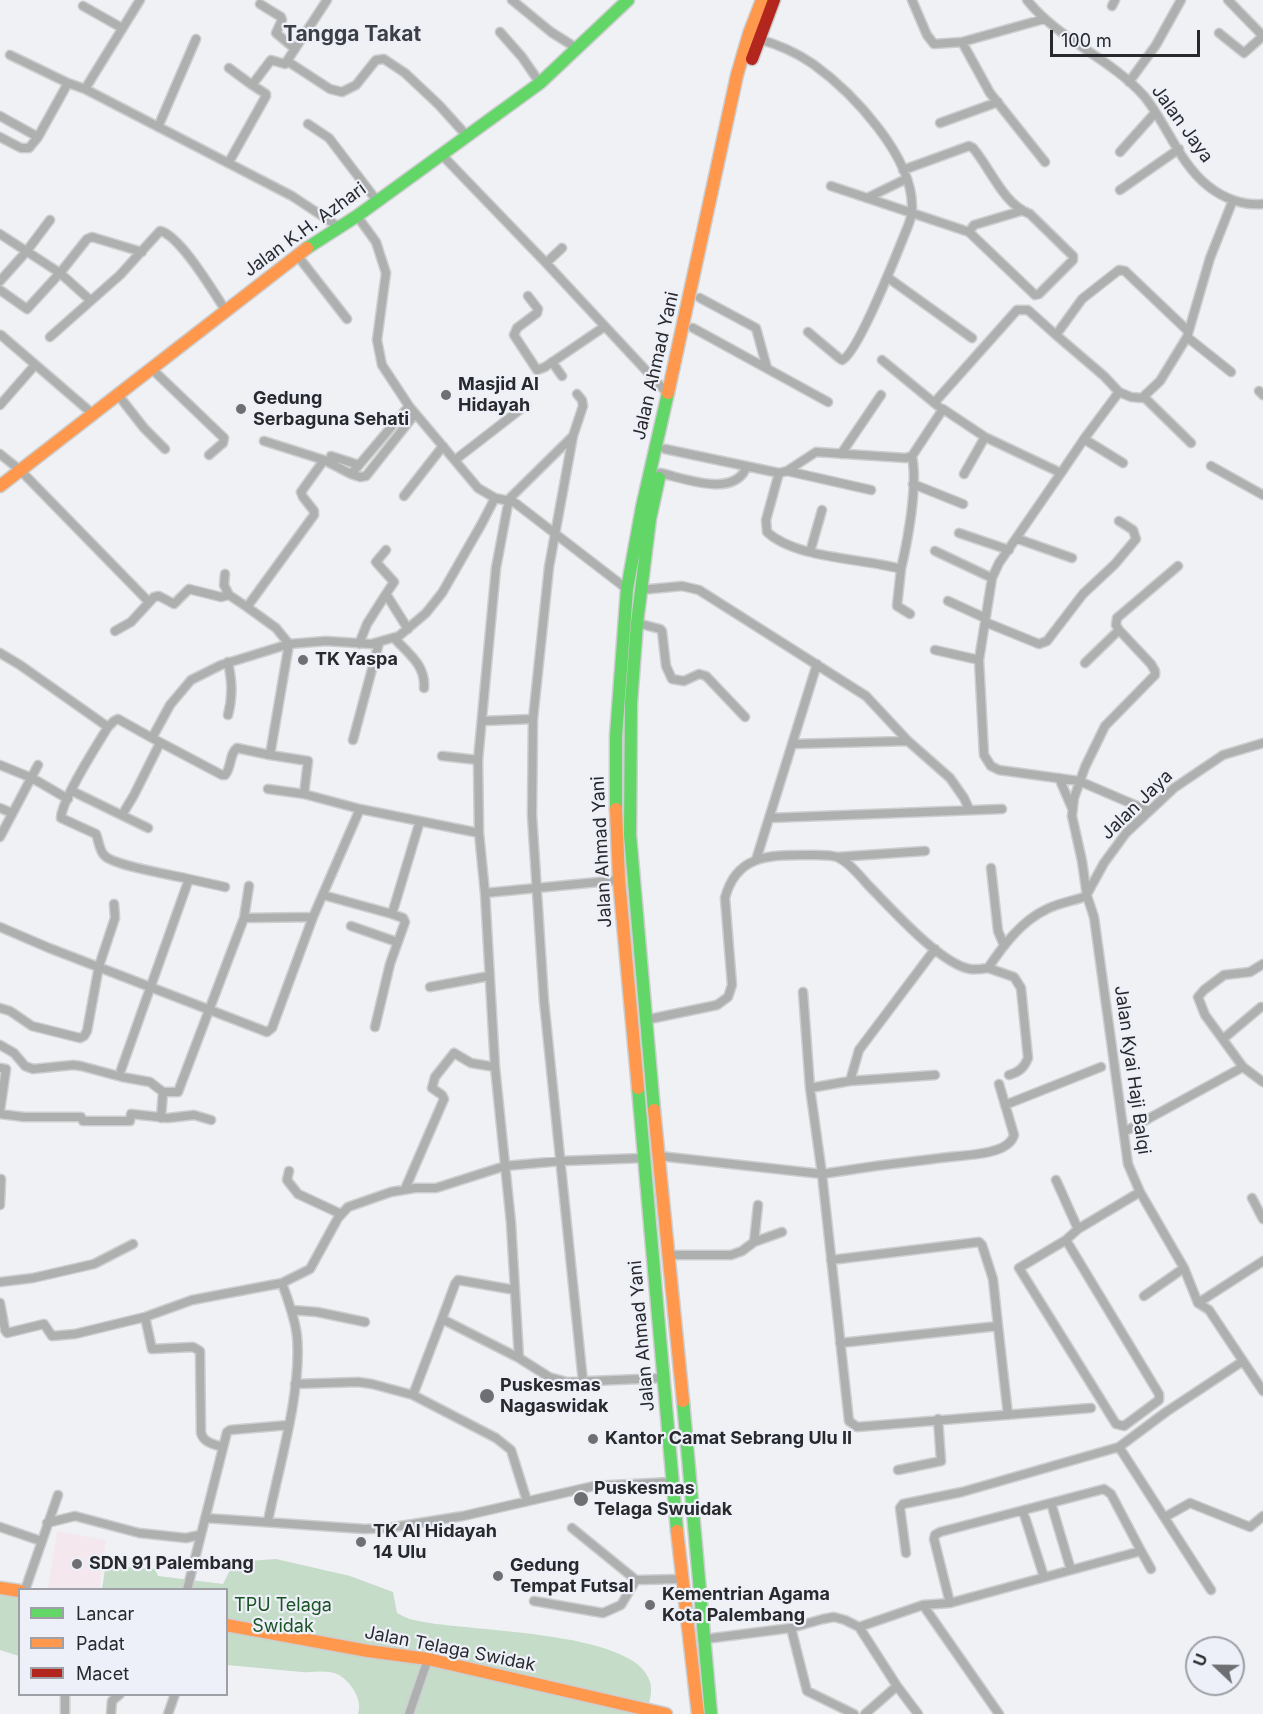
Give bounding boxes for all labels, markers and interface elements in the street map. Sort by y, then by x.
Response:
scale bar [1053,18,1203,56]
district label: Tangga Takat [283,22,421,48]
text: 100 m [1061,30,1112,51]
street label: Jalan Jaya [1147,81,1217,167]
street label: Jalan K.H. Azhari [240,178,370,282]
street label: Jalan Ahmad Yani [628,290,684,442]
place label: Masjid Al Hidayah [458,374,539,416]
place label: Gedung Serbaguna Sehati [253,388,409,430]
marker: Masjid Al Hidayah [439,388,453,402]
marker: Gedung Serbaguna Sehati [234,402,248,416]
place label: TK Yaspa [315,649,398,671]
marker: TK Yaspa [296,653,310,667]
street label: Jalan Jaya [1097,766,1177,844]
street label: Jalan Ahmad Yani [587,776,617,928]
street label: Jalan Kyai Haji Balqi [1109,984,1155,1156]
street label: Jalan Ahmad Yani [625,1260,659,1412]
place label: Puskesmas Nagaswidak [500,1375,608,1418]
marker: Puskesmas Nagaswidak [478,1387,496,1405]
place label: Kantor Camat Sebrang Ulu II [605,1428,852,1450]
marker: Kantor Camat Sebrang Ulu II [586,1432,600,1446]
place label: Puskesmas Telaga Swuidak [594,1478,732,1520]
marker: Puskesmas Telaga Swuidak [572,1490,590,1508]
place label: TK Al Hidayah 14 Ulu [373,1521,497,1564]
marker: TK Al Hidayah 14 Ulu [354,1535,368,1549]
place label: SDN 91 Palembang [89,1553,254,1575]
place label: Gedung Tempat Futsal [510,1555,634,1598]
marker: SDN 91 Palembang [70,1557,84,1571]
marker: Gedung Tempat Futsal [491,1569,505,1583]
place label: Kementrian Agama Kota Palembang [662,1584,830,1626]
legend [18,1588,228,1696]
park label: TPU Telaga Swidak [234,1595,332,1638]
marker: Kementrian Agama Kota Palembang [643,1598,657,1612]
text: Lancar [76,1603,134,1624]
street label: Jalan Telaga Swidak [363,1622,537,1676]
text: Padat [76,1633,125,1654]
north arrow [1185,1636,1245,1696]
text: U [1189,1651,1212,1669]
text: Macet [76,1663,129,1684]

